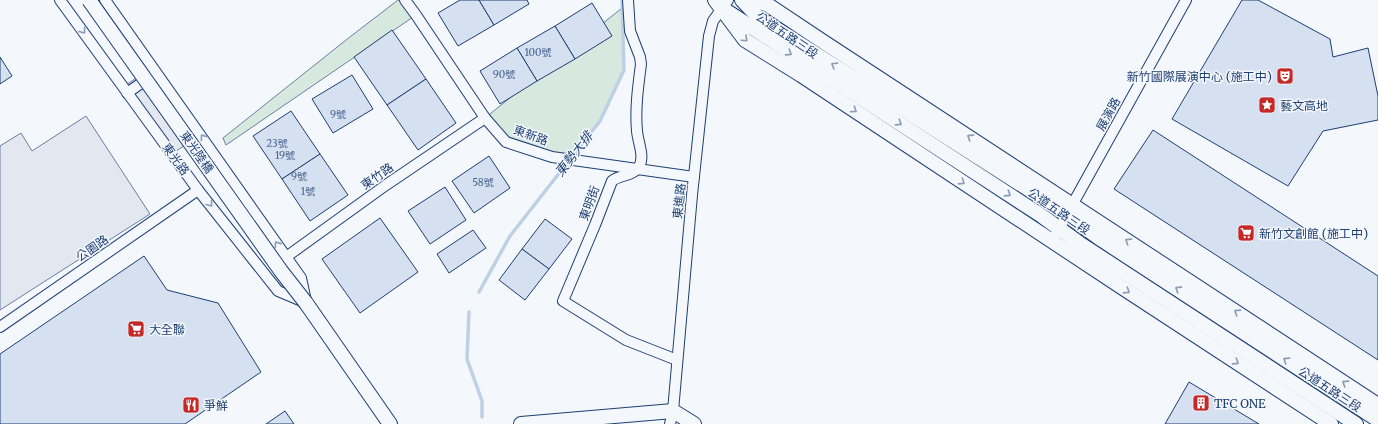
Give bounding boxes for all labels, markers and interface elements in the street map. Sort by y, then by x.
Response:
street label: 公道五路三段 [753,9,821,61]
one-way arrow [78,27,85,34]
one-way arrow [740,34,748,42]
house number: 100號 [524,46,552,59]
one-way arrow [785,48,792,55]
one-way arrow [831,63,838,70]
theatre icon: 新竹國際展演中心 (施工中) [1275,66,1295,86]
house number: 90號 [493,68,515,81]
place label: 新竹國際展演中心 (施工中) [1127,69,1272,84]
street label: 展演路 [1093,95,1123,133]
place icon: 藝文高地 [1257,95,1277,115]
place label: 藝文高地 [1280,98,1328,113]
one-way arrow [850,105,857,113]
house number: 9號 [330,108,346,121]
one-way arrow [894,118,901,125]
street label: 東新路 [512,122,550,148]
water label: 東勢大排 [551,127,598,180]
street label: 東光陸橋 [177,128,217,176]
one-way arrow [200,134,208,141]
one-way arrow [967,134,974,142]
house number: 23號 [266,137,288,150]
street label: 東光路 [159,140,193,178]
house number: 19號 [275,149,295,162]
street label: 東竹路 [358,160,396,192]
house number: 9號 [291,170,307,183]
house number: 58號 [472,176,494,189]
one-way arrow [958,177,965,184]
street label: 東進路 [670,182,688,220]
street label: 東明街 [576,184,602,222]
house number: 1號 [301,185,315,198]
street label: 公道五路三段 [1025,185,1093,237]
one-way arrow [1004,189,1011,197]
one-way arrow [205,199,212,206]
supermarket icon: 新竹文創館 (施工中) [1236,223,1256,243]
place label: 新竹文創館 (施工中) [1259,226,1368,241]
street label: 公園路 [73,232,111,264]
one-way arrow [1125,238,1132,246]
one-way arrow [274,241,282,248]
one-way arrow [1123,286,1130,294]
one-way arrow [1175,287,1182,294]
one-way arrow [1234,309,1241,317]
supermarket icon: 大全聯 [126,319,146,339]
place label: 大全聯 [149,322,185,337]
one-way arrow [1232,357,1239,365]
one-way arrow [1284,358,1291,365]
street label: 公道五路三段 [1296,363,1364,415]
one-way arrow [1342,381,1349,388]
building icon: TFC ONE [1191,393,1211,413]
restaurant icon: 爭鮮 [181,395,201,415]
place label: TFC ONE [1214,396,1266,411]
place label: 爭鮮 [204,398,228,413]

